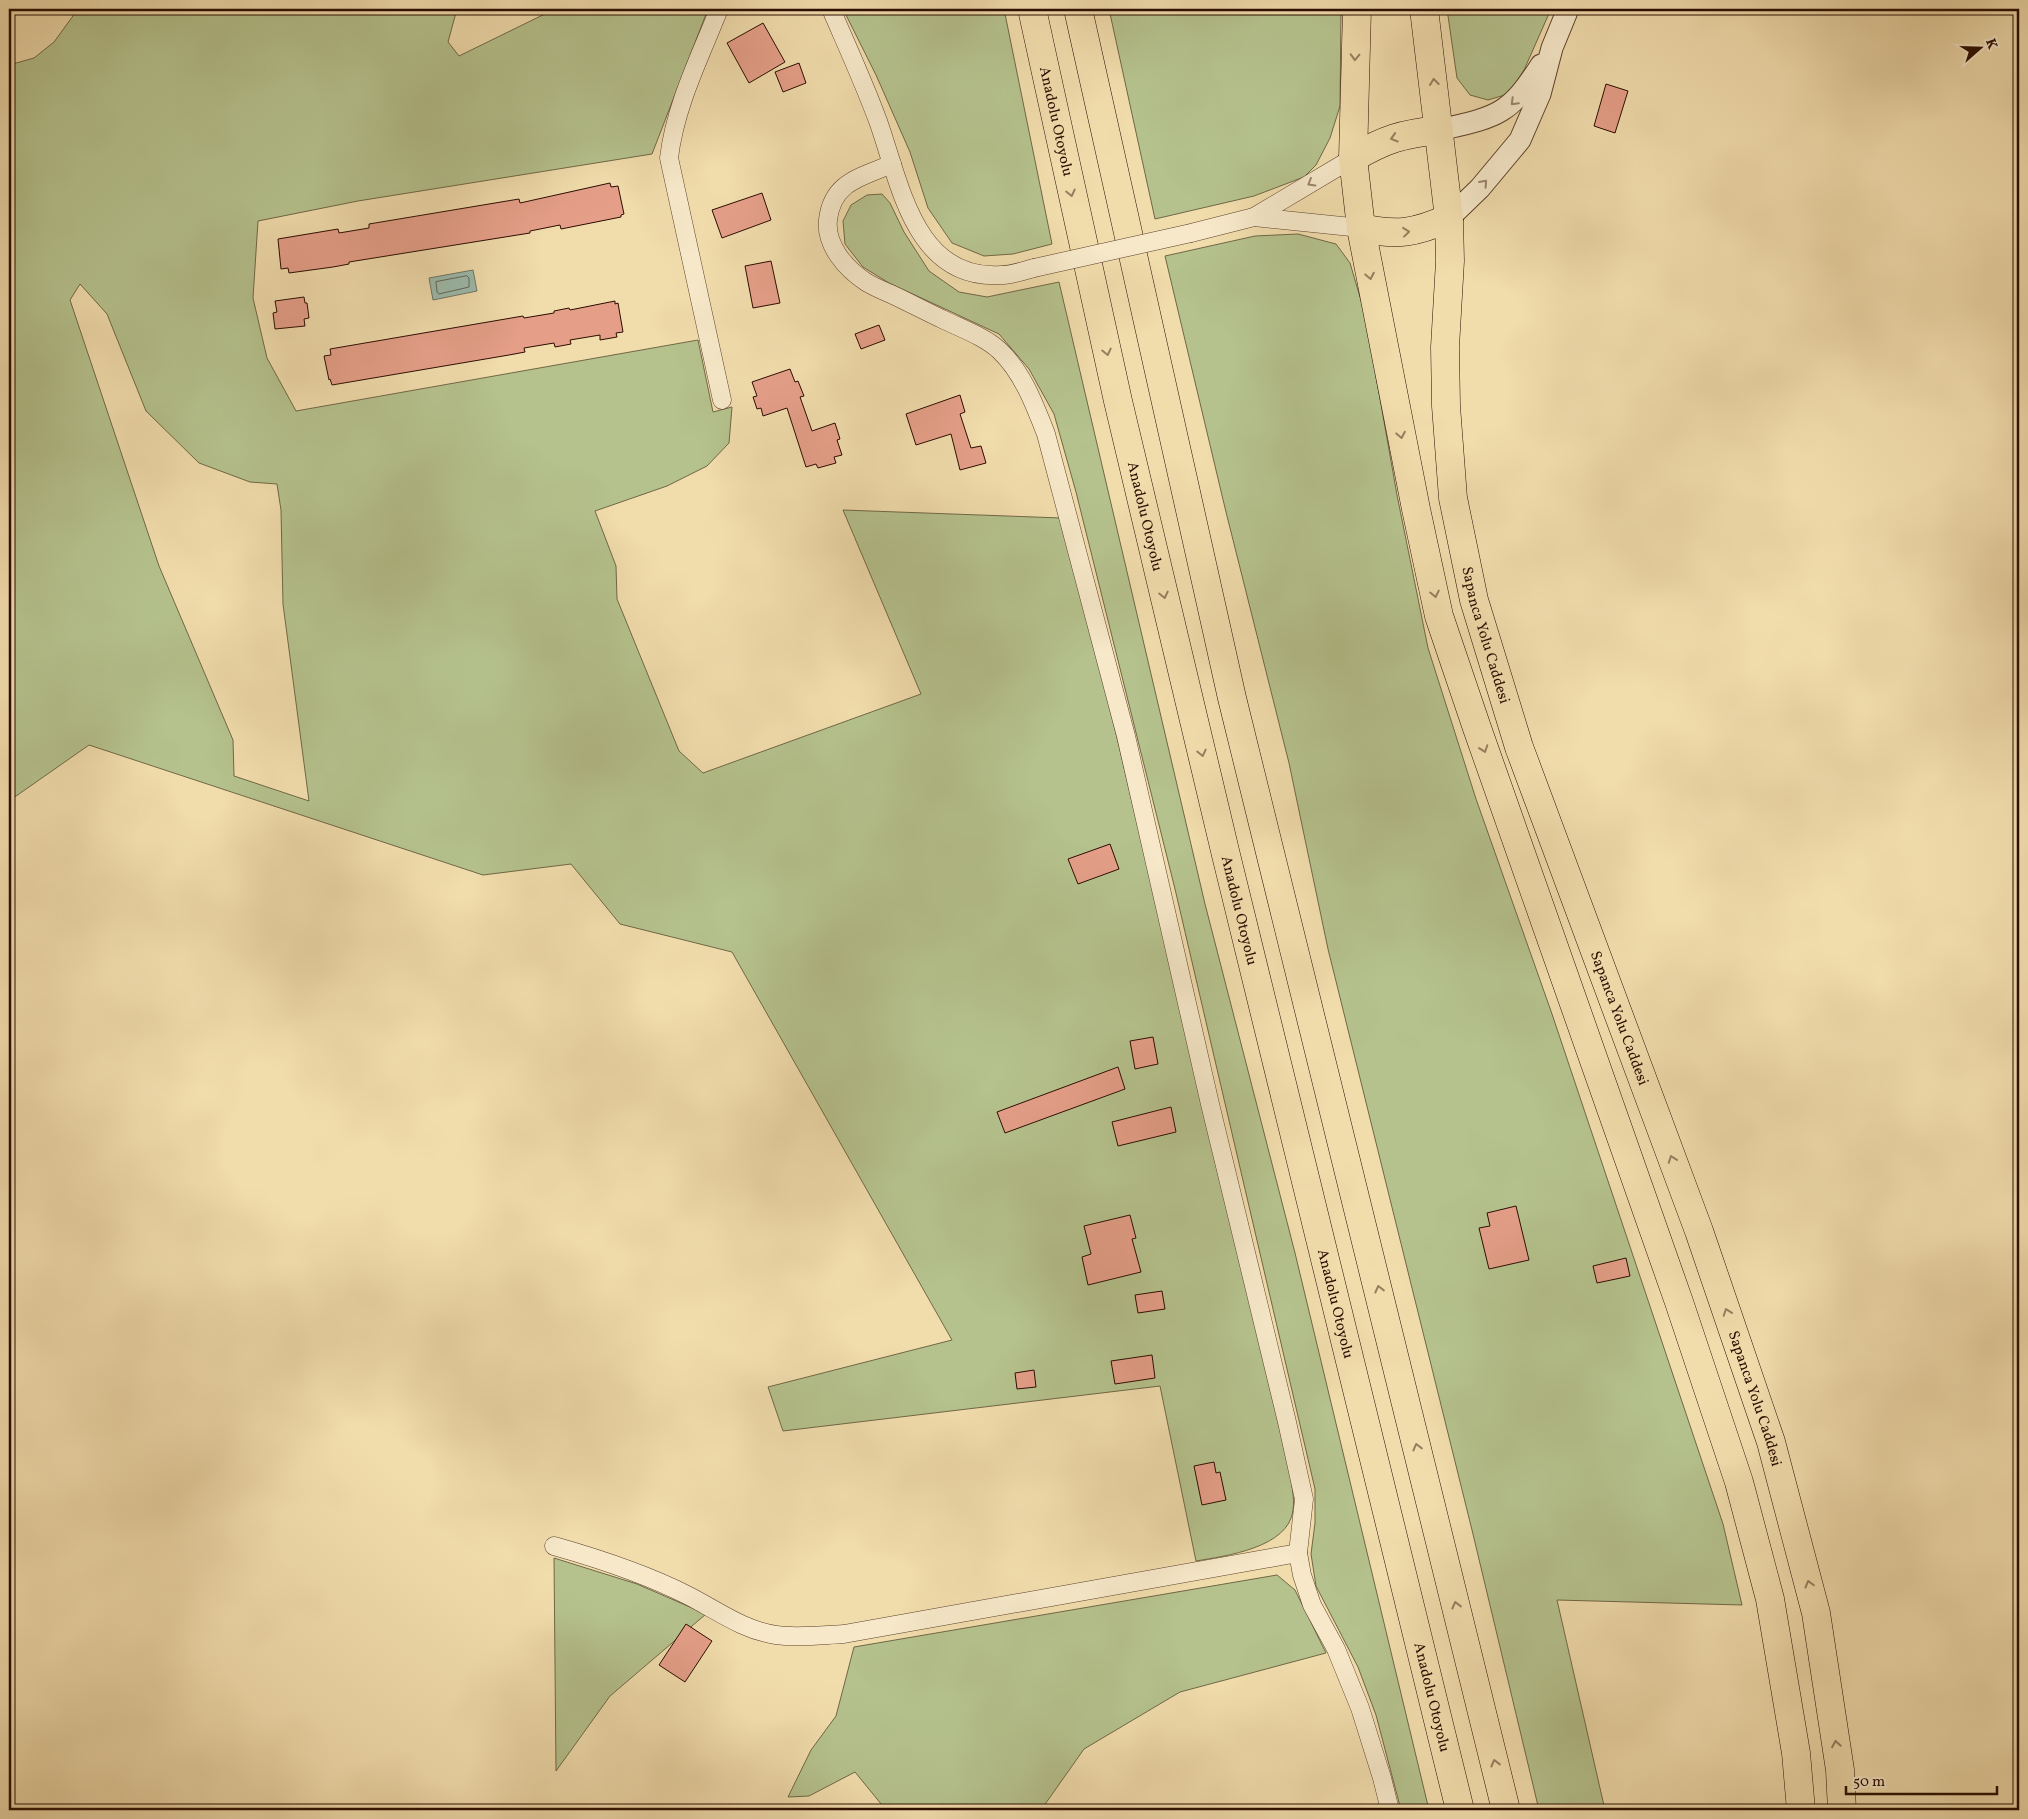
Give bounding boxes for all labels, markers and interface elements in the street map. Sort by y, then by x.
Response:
north arrow [1956,22,2006,72]
text: K [1980,36,2001,52]
one-way arrow [1350,54,1361,62]
street label: Anadolu Otoyolu [1033,65,1077,179]
one-way arrow [1429,77,1440,85]
one-way arrow [1511,96,1520,105]
one-way arrow [1390,132,1398,142]
one-way arrow [1308,177,1317,187]
one-way arrow [1478,180,1487,189]
one-way arrow [1065,189,1076,198]
one-way arrow [1402,227,1410,238]
one-way arrow [1365,271,1375,280]
one-way arrow [1101,347,1112,356]
one-way arrow [1396,431,1406,439]
street label: Anadolu Otoyolu [1121,460,1167,574]
street label: Sapanca Yolu Caddesi [1455,565,1514,707]
one-way arrow [1429,590,1440,599]
one-way arrow [1158,591,1169,600]
one-way arrow [1478,744,1488,753]
one-way arrow [1196,749,1207,758]
street label: Anadolu Otoyolu [1215,854,1262,968]
street label: Sapanca Yolu Caddesi [1584,948,1653,1089]
one-way arrow [1668,1155,1678,1163]
street label: Anadolu Otoyolu [1311,1247,1358,1361]
one-way arrow [1374,1286,1384,1294]
one-way arrow [1722,1308,1732,1316]
street label: Sapanca Yolu Caddesi [1722,1328,1786,1469]
one-way arrow [1412,1443,1423,1452]
one-way arrow [1804,1580,1815,1589]
one-way arrow [1451,1601,1462,1610]
street label: Anadolu Otoyolu [1407,1641,1454,1754]
one-way arrow [1831,1740,1842,1748]
one-way arrow [1490,1758,1501,1767]
scale bar [1846,1764,1997,1796]
text: 50 m [1853,1772,1885,1793]

